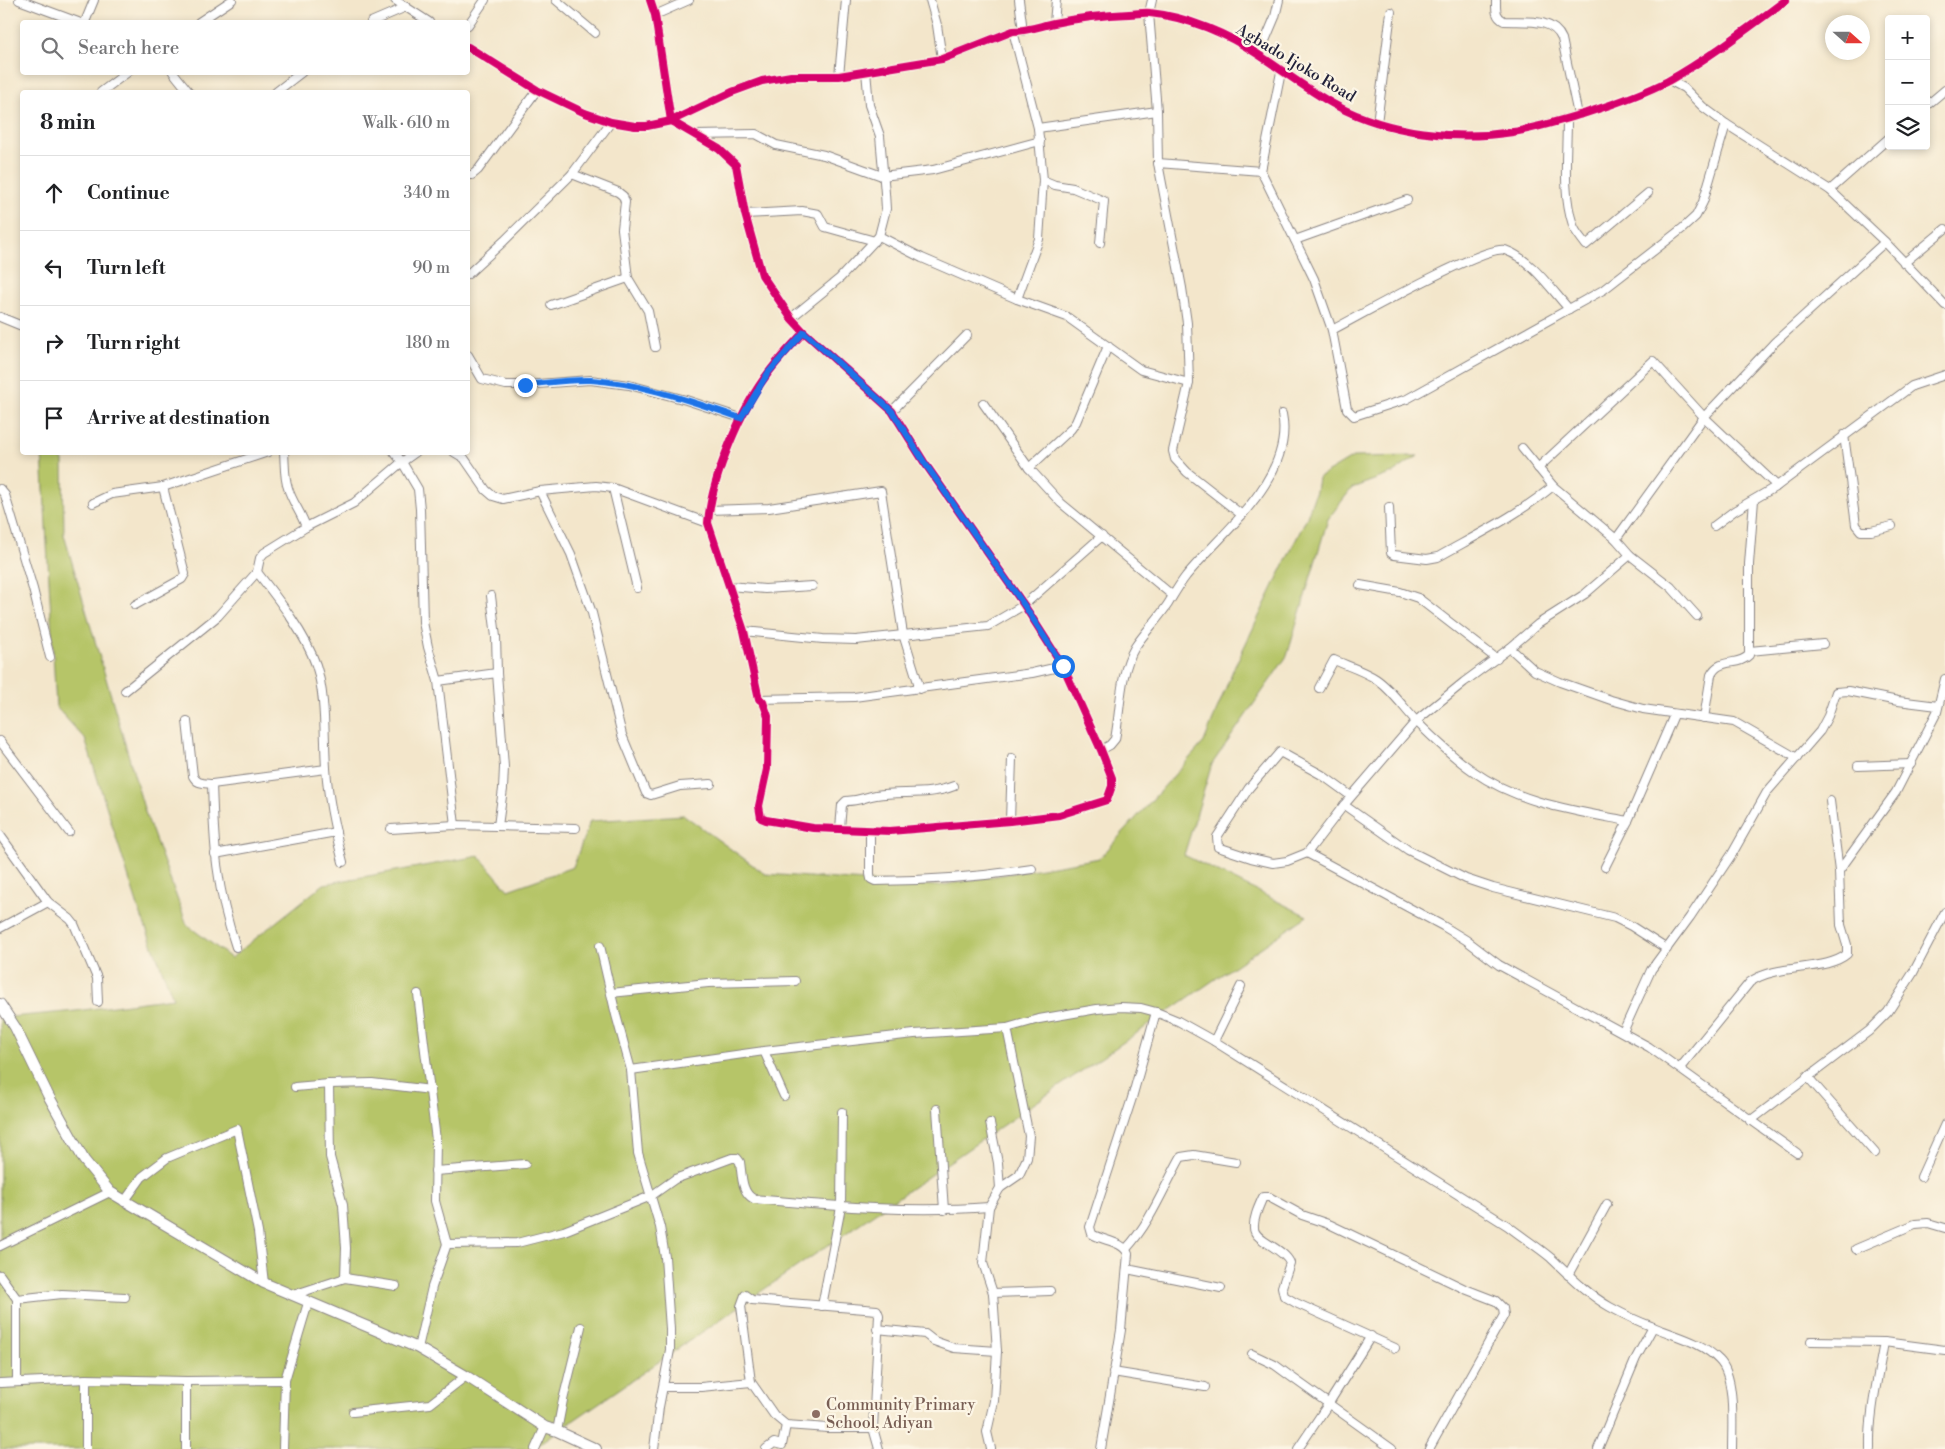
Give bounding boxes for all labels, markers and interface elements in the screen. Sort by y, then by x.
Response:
north arrow [1825,15,1870,60]
map controls [1885,15,1930,150]
button: + [1885,15,1930,60]
street label: Agbado Ijoko Road [1232,19,1360,107]
search box [20,20,470,75]
icon: search [38,34,66,62]
text: Search here [78,36,179,60]
button: − [1885,60,1930,105]
button: layers [1885,105,1930,150]
text: 8 min [40,110,95,136]
text: Walk · 610 m [363,113,450,133]
icon: ahead [40,179,68,207]
text: Continue [87,181,170,205]
text: 340 m [403,183,450,203]
icon: left [40,254,68,282]
text: Turn left [87,256,166,280]
text: 90 m [412,258,450,278]
icon: right [40,329,68,357]
text: Turn right [87,331,180,355]
text: 180 m [406,333,450,353]
route end [514,374,537,397]
icon: arrive [40,404,68,432]
text: Arrive at destination [87,406,270,430]
route start [1052,655,1075,678]
place label: Community Primary School, Adiyan [826,1395,976,1433]
marker: Community Primary School, Adiyan [810,1408,822,1420]

